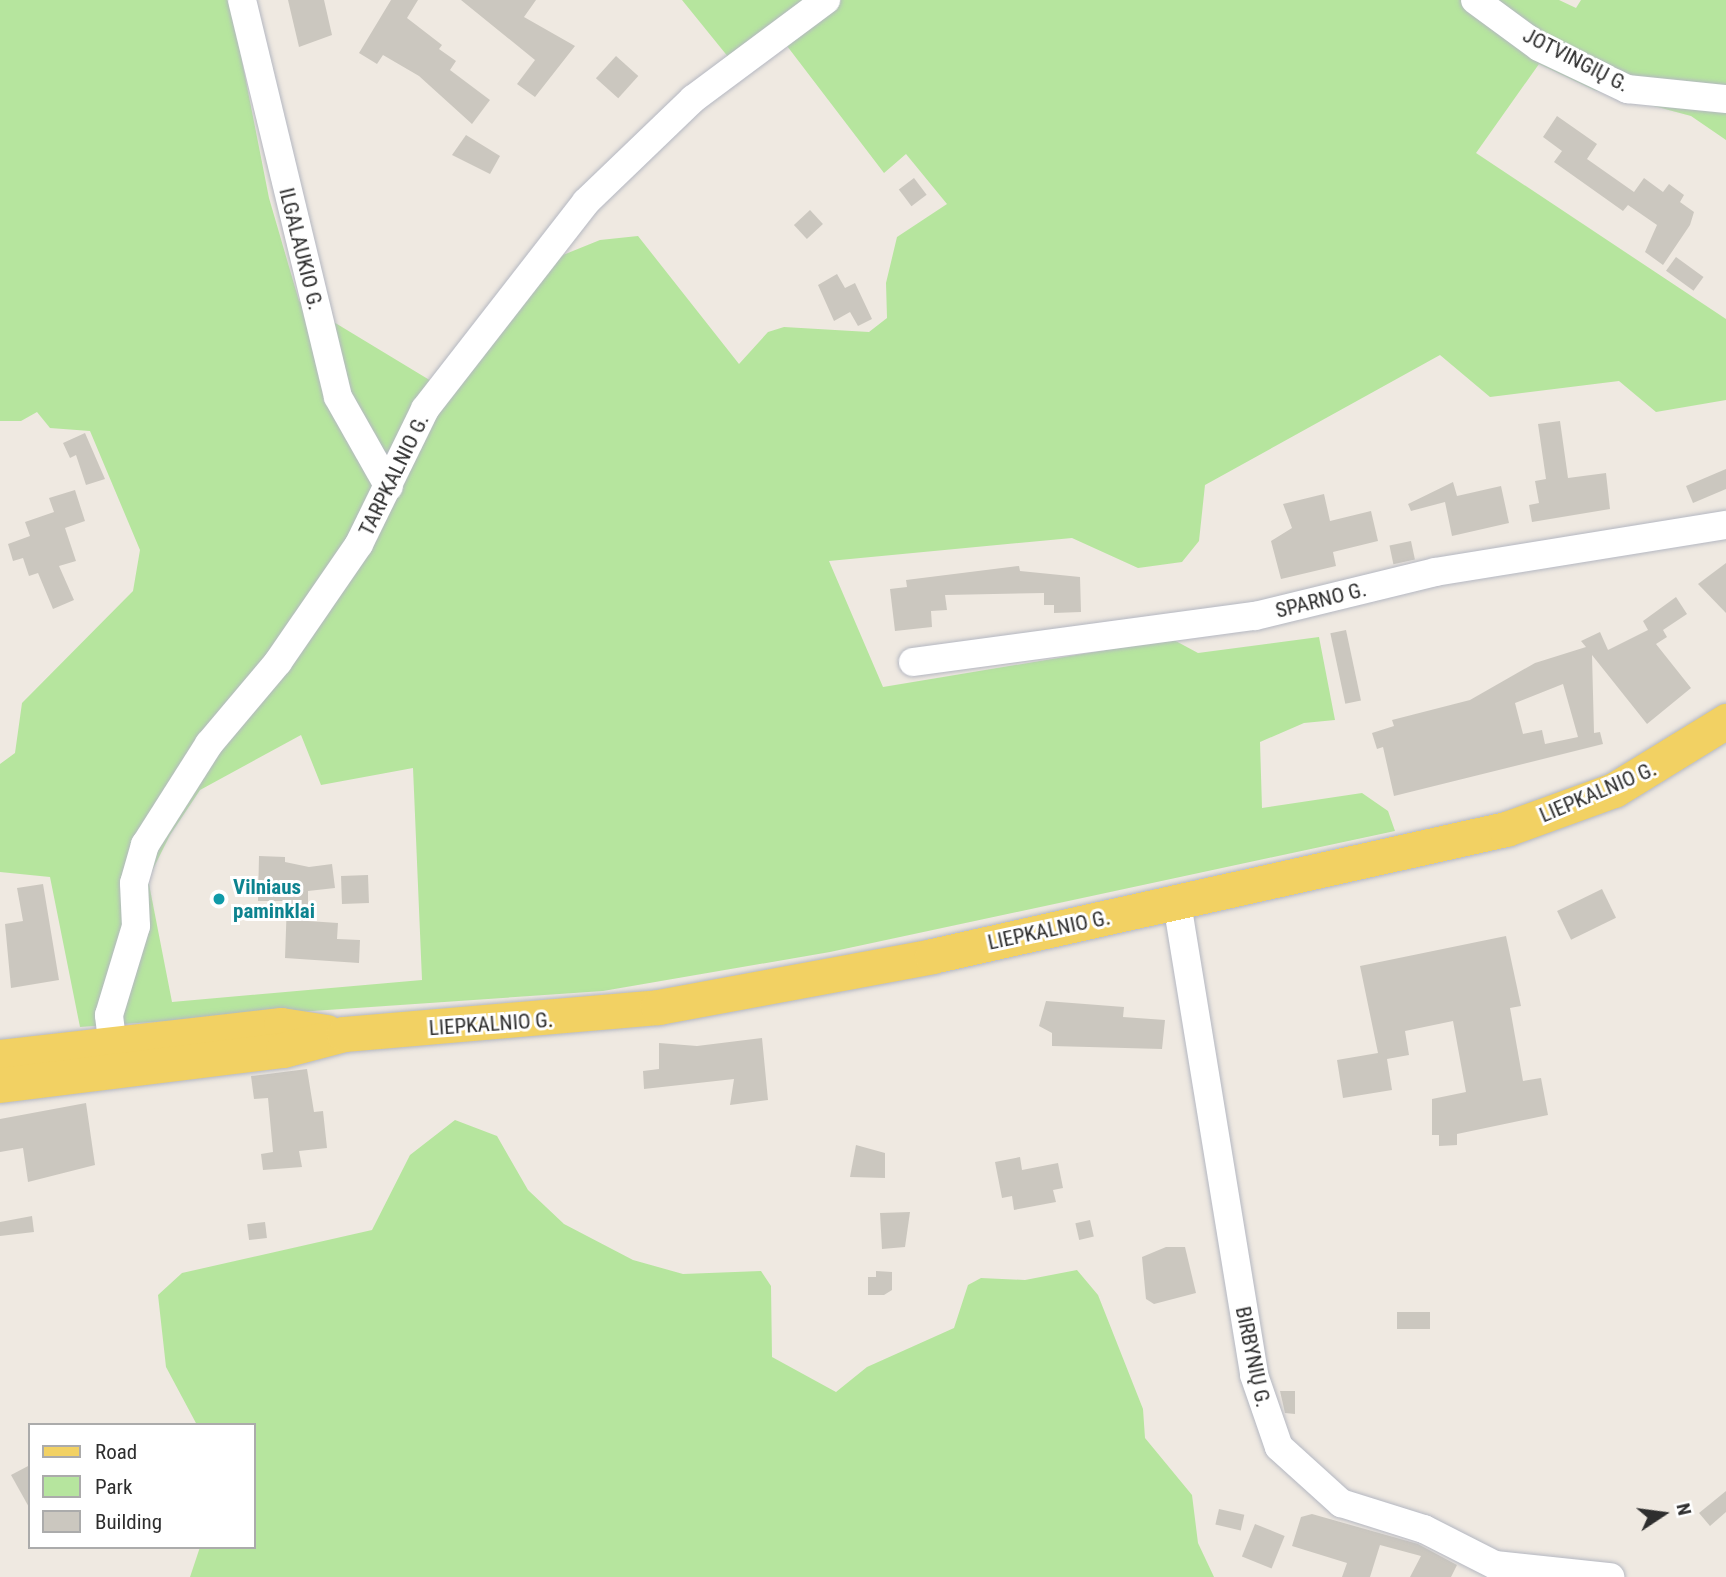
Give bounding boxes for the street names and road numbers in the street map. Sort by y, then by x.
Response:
street label: JOTVINGIŲ G. [1519,22,1633,98]
street label: ILGALAUKIO G. [274,185,328,313]
street label: TARPKALNIO G. [354,410,434,540]
street label: SPARNO G. [1273,577,1369,623]
street label: LIEPKALNIO G. [1536,756,1660,828]
street label: LIEPKALNIO G. [985,905,1113,955]
street label: LIEPKALNIO G. [428,1007,554,1041]
street label: BIRBYNIŲ G. [1230,1304,1276,1410]

